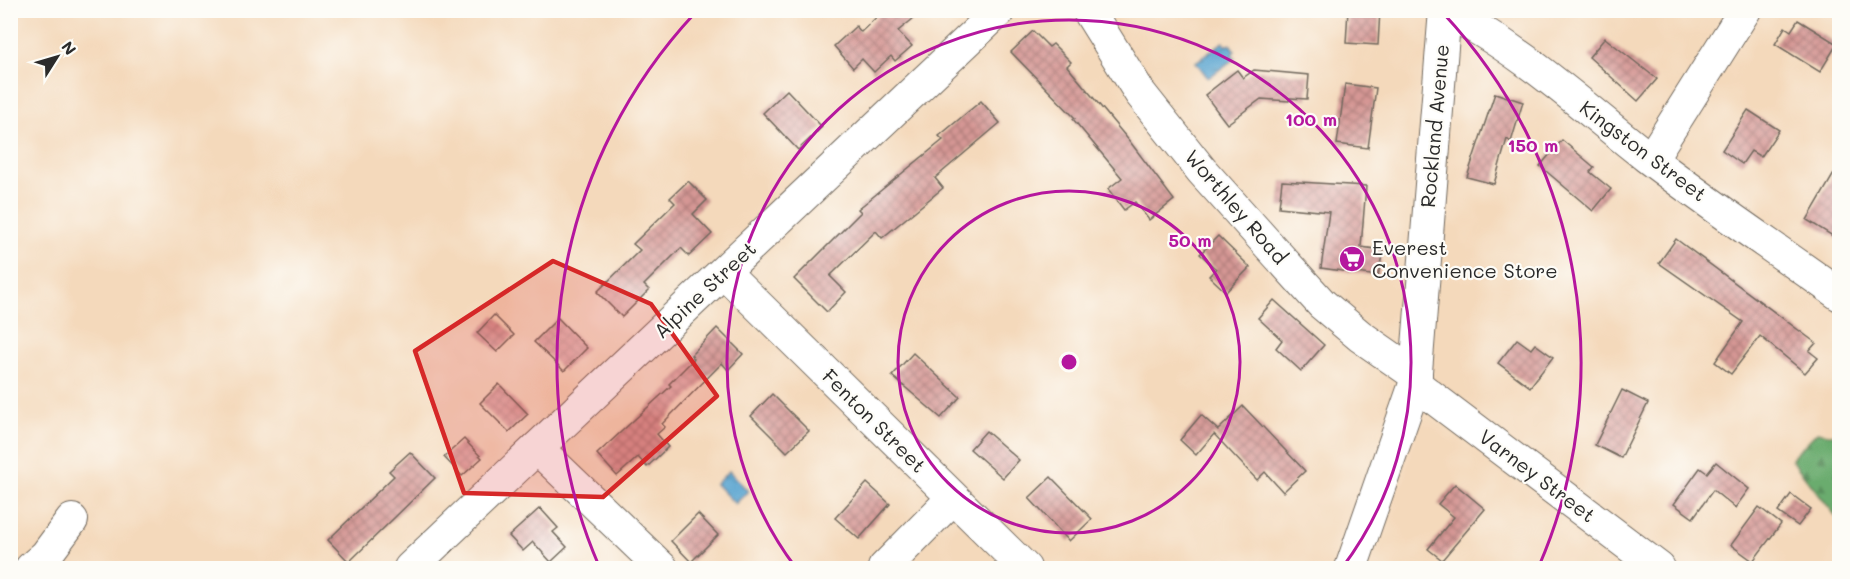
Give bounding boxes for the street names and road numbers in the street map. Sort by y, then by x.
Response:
street label: Rockland Avenue [1414,43,1454,209]
street label: Kingston Street [1575,94,1712,206]
street label: Worthley Road [1180,144,1294,269]
street label: Alpine Street [648,235,761,343]
street label: Fenton Street [817,363,932,478]
street label: Varney Street [1474,423,1601,528]

